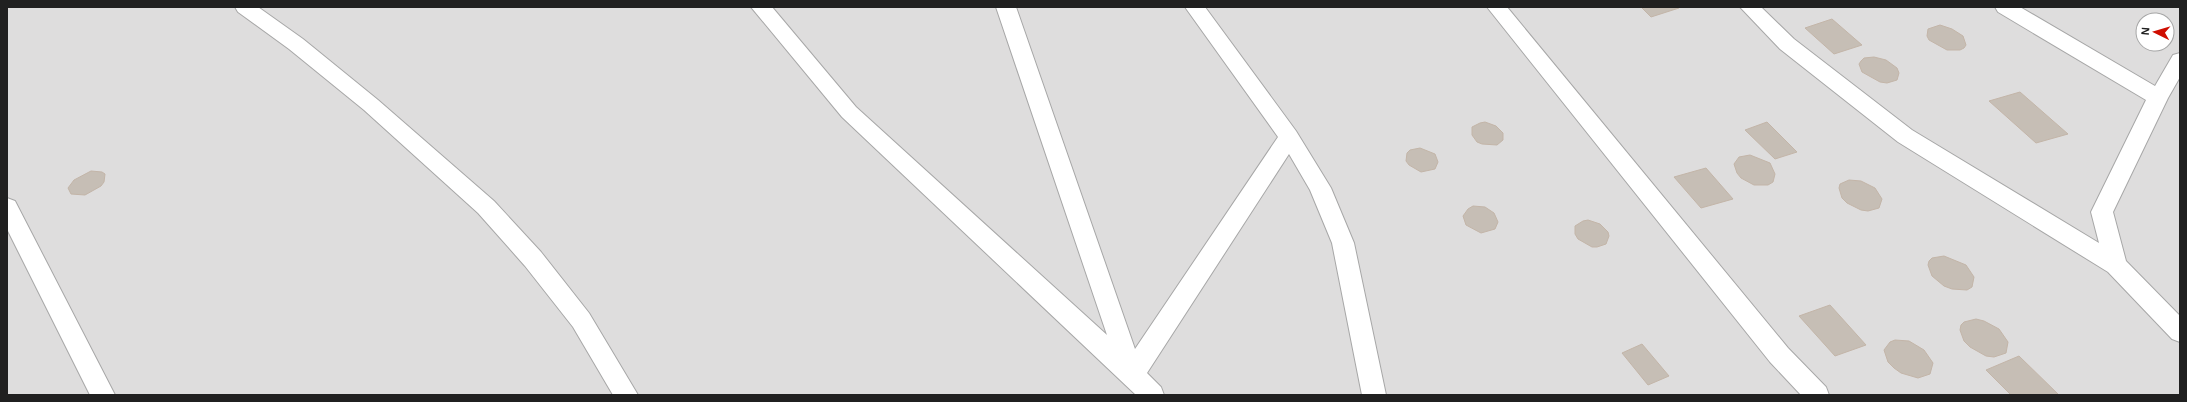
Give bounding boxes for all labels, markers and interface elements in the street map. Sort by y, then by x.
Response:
north arrow [2135,12,2175,52]
text: N [2139,27,2151,36]

